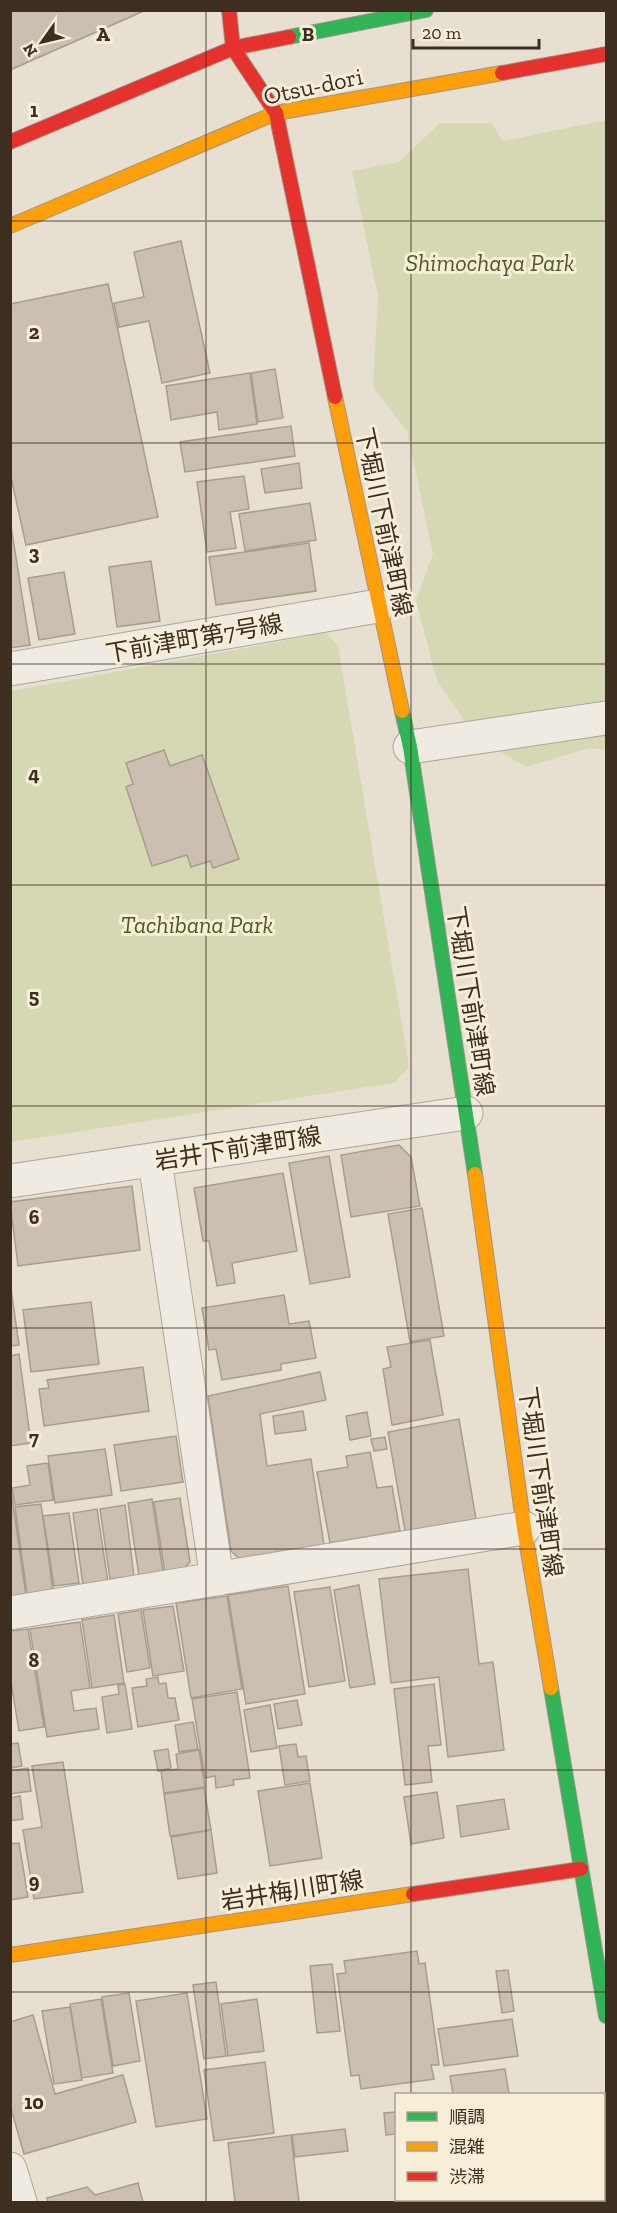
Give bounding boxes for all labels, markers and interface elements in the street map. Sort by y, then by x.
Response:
north arrow [12,12,72,72]
scale bar [413,12,539,50]
text: A [96,22,110,46]
text: B [302,22,314,46]
text: 20 m [422,22,462,44]
text: N [19,40,41,60]
street label: Otsu-dori [261,61,366,111]
text: 1 [30,98,38,122]
park label: Shimochaya Park [406,248,575,277]
text: 2 [29,320,40,344]
street label: 下堀川下前津町線 [350,425,418,619]
text: 3 [29,541,40,565]
street label: 下前津町第7号線 [103,608,285,668]
text: 4 [28,762,40,786]
street label: 下堀川下前津町線 [442,904,500,1098]
park label: Tachibana Park [121,910,273,939]
text: 5 [29,984,39,1008]
street label: 岩井下前津町線 [153,1121,323,1175]
text: 6 [29,1205,40,1229]
street label: 下堀川下前津町線 [513,1385,569,1579]
text: 7 [29,1426,39,1450]
text: 8 [29,1648,40,1672]
street label: 岩井梅川町線 [219,1864,365,1916]
text: 9 [29,1869,40,1893]
text: 10 [24,2090,44,2114]
legend [395,2093,605,2201]
text: 順調 [449,2106,485,2128]
text: 混雑 [449,2136,485,2158]
text: 渋滞 [449,2166,485,2188]

